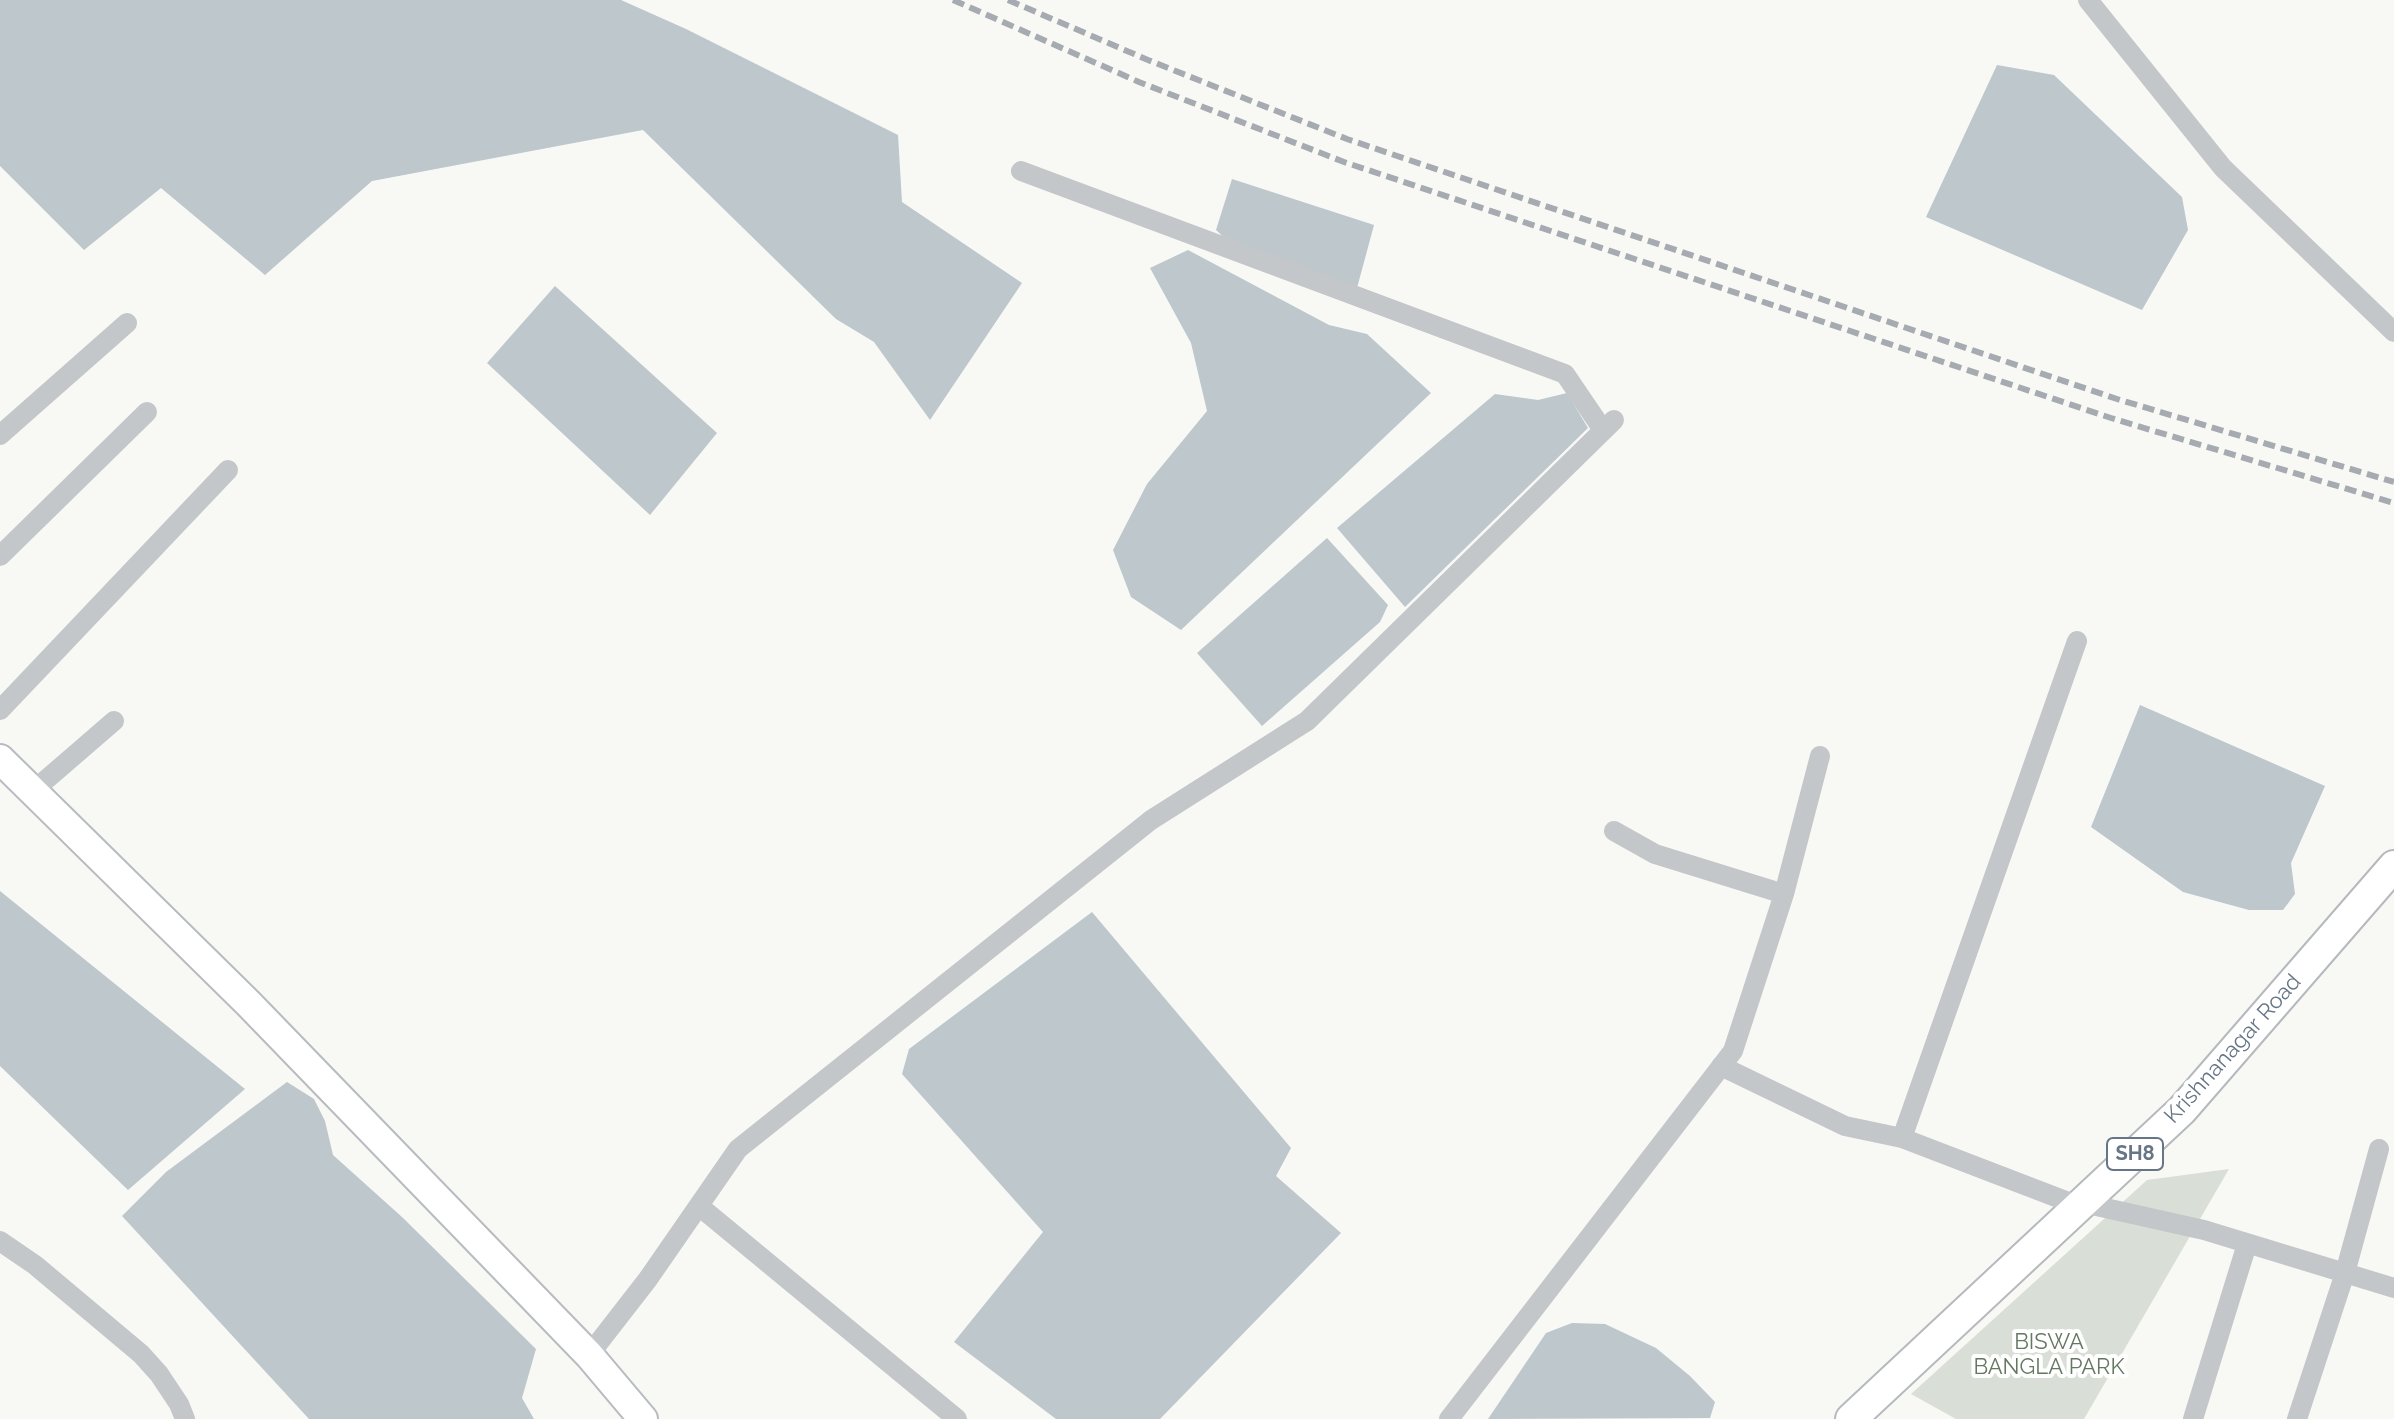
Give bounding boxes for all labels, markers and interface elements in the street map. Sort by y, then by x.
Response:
street label: Krishnanagar Road [2159,969,2307,1129]
road number: SH8 [2107,1138,2163,1170]
park label: BISWA BANGLA PARK [1973,1329,2125,1380]

